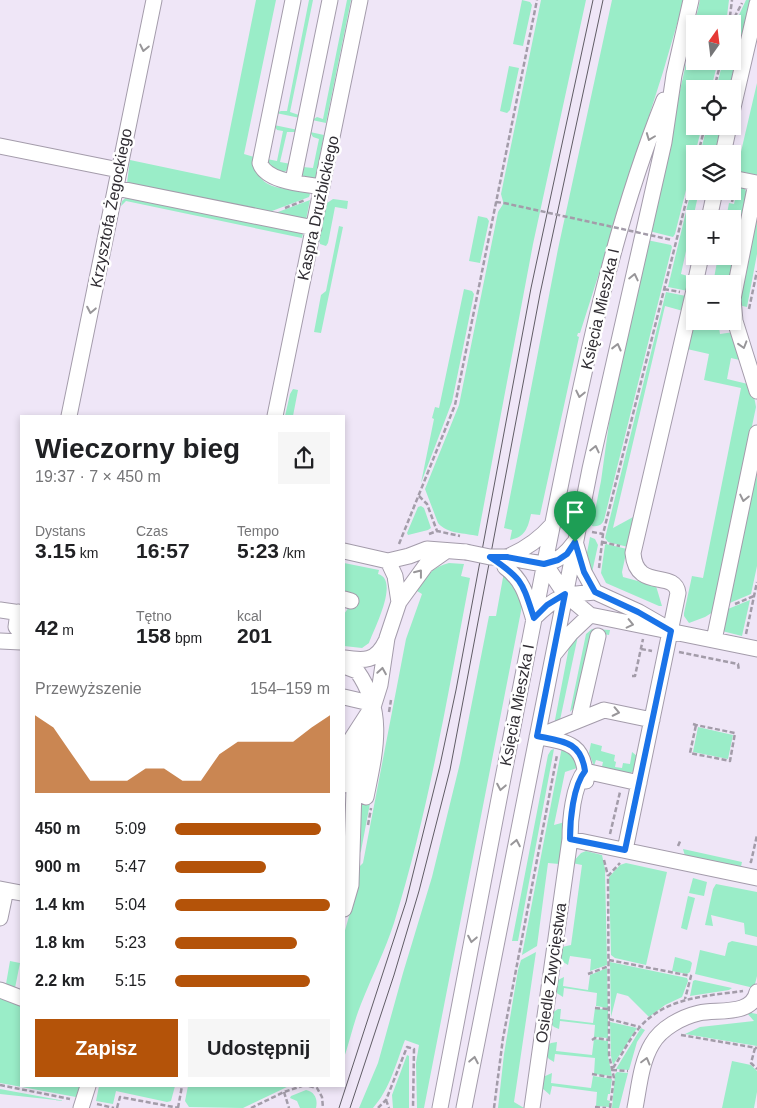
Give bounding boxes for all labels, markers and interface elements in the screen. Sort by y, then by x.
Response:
north arrow [686,15,741,70]
map controls [686,15,741,330]
one-way arrow [139,43,150,52]
button: locate [686,80,741,135]
street label: Krzysztofa Żegockiego [86,127,135,289]
one-way arrow [646,132,656,140]
street label: Kaspra Drużbickiego [294,134,342,282]
button: layers [686,145,741,200]
button: + [686,210,741,265]
street label: Księcia Mieszka I [578,247,622,371]
one-way arrow [628,273,639,282]
button: − [686,275,741,330]
one-way arrow [86,305,96,314]
one-way arrow [737,340,747,348]
one-way arrow [611,342,622,351]
one-way arrow [575,389,586,398]
button: share [278,432,330,484]
text: Wieczorny bieg [35,433,240,464]
one-way arrow [589,445,599,454]
text: 19:37 · 7 × 450 m [35,468,161,485]
pin [554,491,596,542]
one-way arrow [739,494,749,503]
icon: arrive [561,498,589,526]
text: Dystans [35,523,86,539]
text: Czas [136,523,168,539]
text: Tempo [237,523,279,539]
text: 3.15 [35,539,76,562]
text: 16:57 [136,539,190,562]
text: 5:23 [237,539,279,562]
text: km [76,545,98,561]
text: /km [279,545,305,561]
one-way arrow [414,570,422,579]
text: Tętno [136,608,172,624]
text: kcal [237,608,262,624]
text: 42 [35,616,58,639]
one-way arrow [626,618,635,629]
text: m [58,622,74,638]
text: 158 [136,624,171,647]
text: 201 [237,624,272,647]
text: bpm [171,630,202,646]
street label: Księcia Mieszka I [497,643,537,767]
one-way arrow [377,667,387,676]
text: Przewyższenie [35,680,142,697]
text: 154–159 m [250,680,330,697]
one-way arrow [611,707,620,717]
one-way arrow [497,782,507,791]
text: 450 m [35,820,80,837]
text: 5:09 [115,820,146,837]
one-way arrow [510,839,521,848]
text: 900 m [35,858,80,875]
text: 5:47 [115,858,146,875]
text: 1.4 km [35,896,85,913]
text: 5:04 [115,896,146,913]
street label: Osiedle Zwycięstwa [533,902,569,1044]
text: 1.8 km [35,934,85,951]
text: 5:23 [115,934,146,951]
one-way arrow [468,934,478,943]
text: 2.2 km [35,972,85,989]
text: 5:15 [115,972,146,989]
button: Zapisz [35,1019,178,1077]
button: Udostępnij [188,1019,330,1077]
one-way arrow [468,1056,478,1065]
one-way arrow [640,1057,650,1065]

